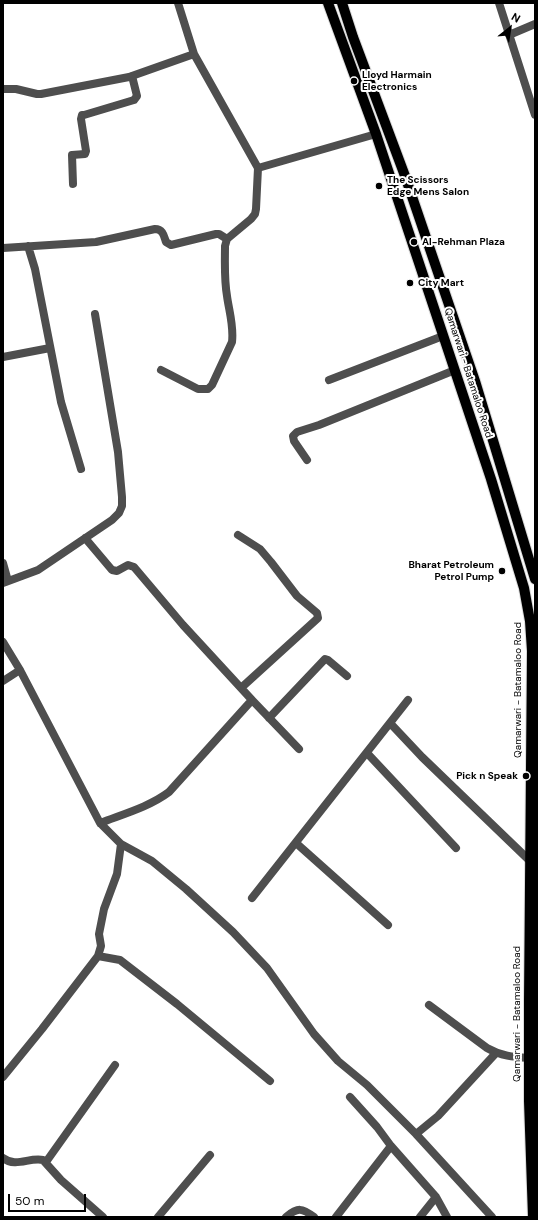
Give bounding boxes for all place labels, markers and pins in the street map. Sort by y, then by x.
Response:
place label: Lloyd Harmain Electronics [362,69,432,92]
marker: Lloyd Harmain Electronics [349,76,359,86]
place label: The Scissors Edge Mens Salon [387,174,469,198]
marker: The Scissors Edge Mens Salon [374,181,384,191]
place label: Al-Rehman Plaza [422,236,505,248]
marker: Al-Rehman Plaza [409,237,419,247]
place label: City Mart [418,277,464,289]
marker: City Mart [405,278,415,288]
place label: Bharat Petroleum Petrol Pump [408,559,494,582]
marker: Bharat Petroleum Petrol Pump [497,566,507,576]
place label: Pick n Speak [456,770,518,782]
marker: Pick n Speak [521,771,531,781]

